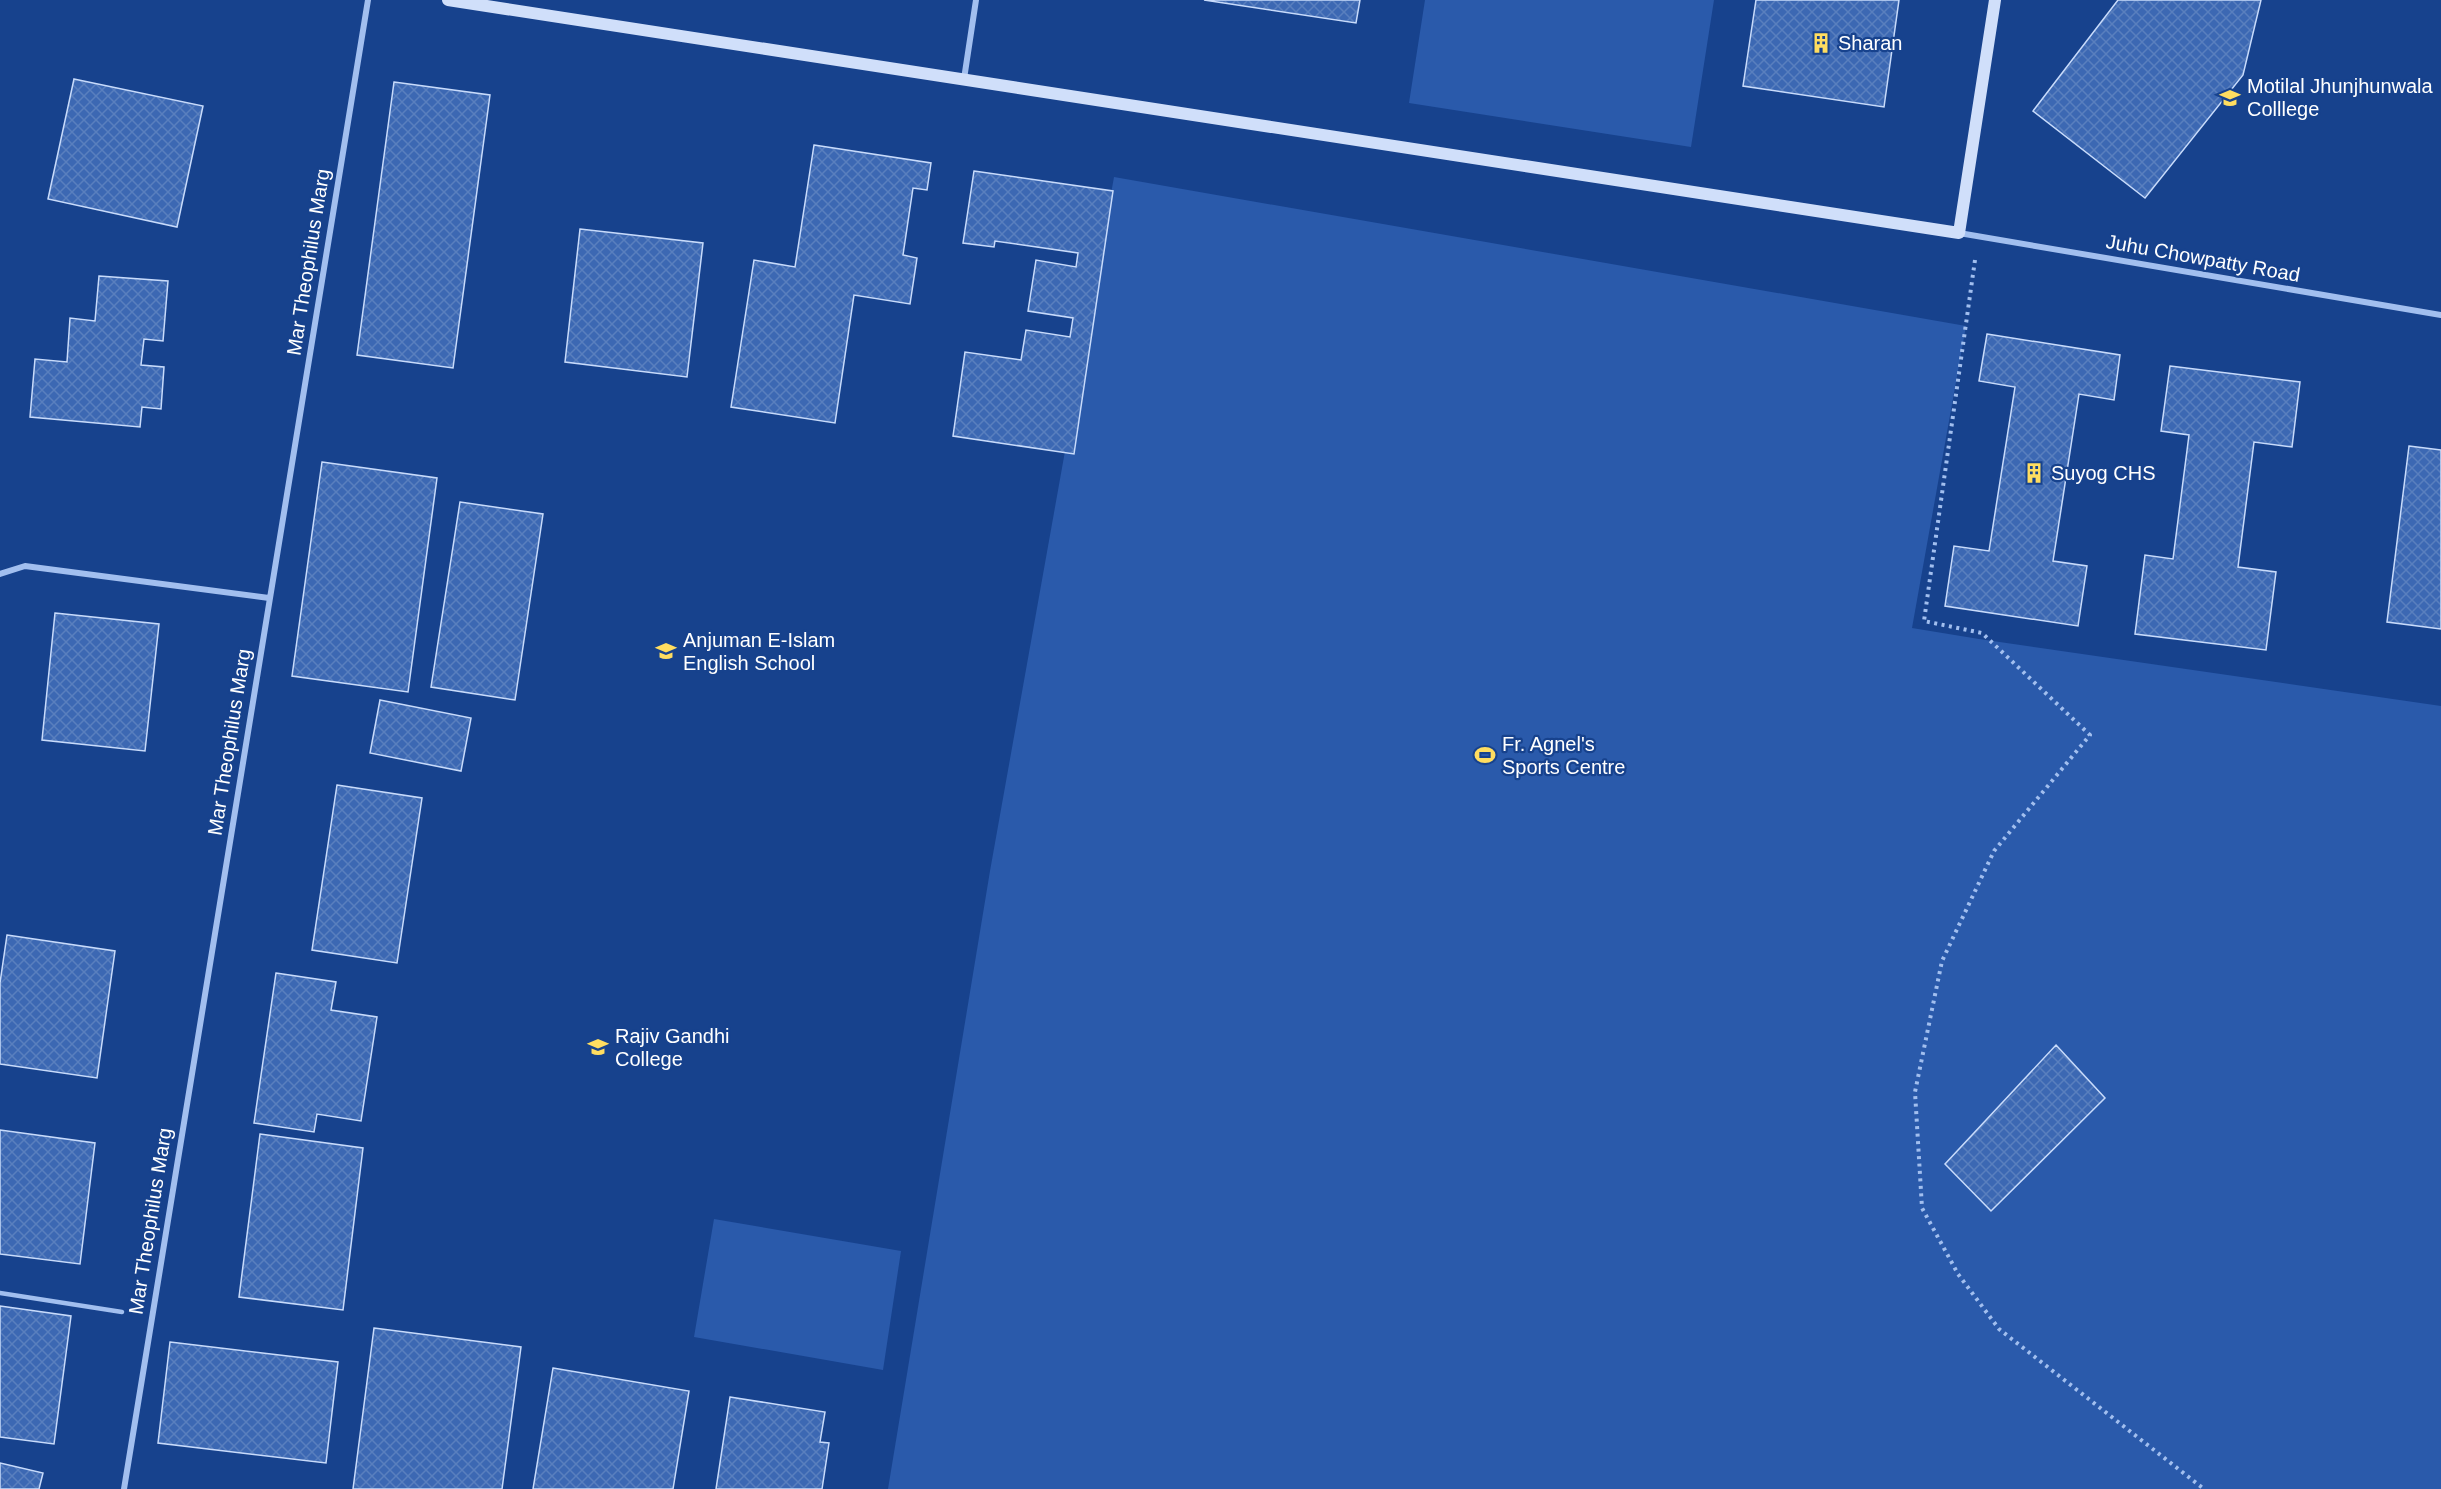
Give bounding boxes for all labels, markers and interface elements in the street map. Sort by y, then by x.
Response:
building icon: Sharan [1809,31,1833,55]
place label: Sharan [1838,32,1903,54]
place label: Motilal Jhunjhunwala Colllege [2247,75,2434,120]
school or university icon: Motilal Jhunjhunwala Colllege [2218,86,2242,110]
street label: Mar Theophilus Marg [282,167,334,357]
street label: Juhu Chowpatty Road [2104,230,2302,286]
building icon: Suyog CHS [2022,461,2046,485]
place label: Suyog CHS [2051,462,2156,484]
place label: Anjuman E-Islam English School [683,629,835,674]
school or university icon: Anjuman E-Islam English School [654,639,678,663]
street label: Mar Theophilus Marg [203,647,255,837]
place label: Fr. Agnel's Sports Centre [1502,733,1625,778]
sports icon: Fr. Agnel's Sports Centre [1473,743,1497,767]
place label: Rajiv Gandhi College [615,1025,730,1070]
school or university icon: Rajiv Gandhi College [586,1035,610,1059]
street label: Mar Theophilus Marg [124,1126,176,1316]

